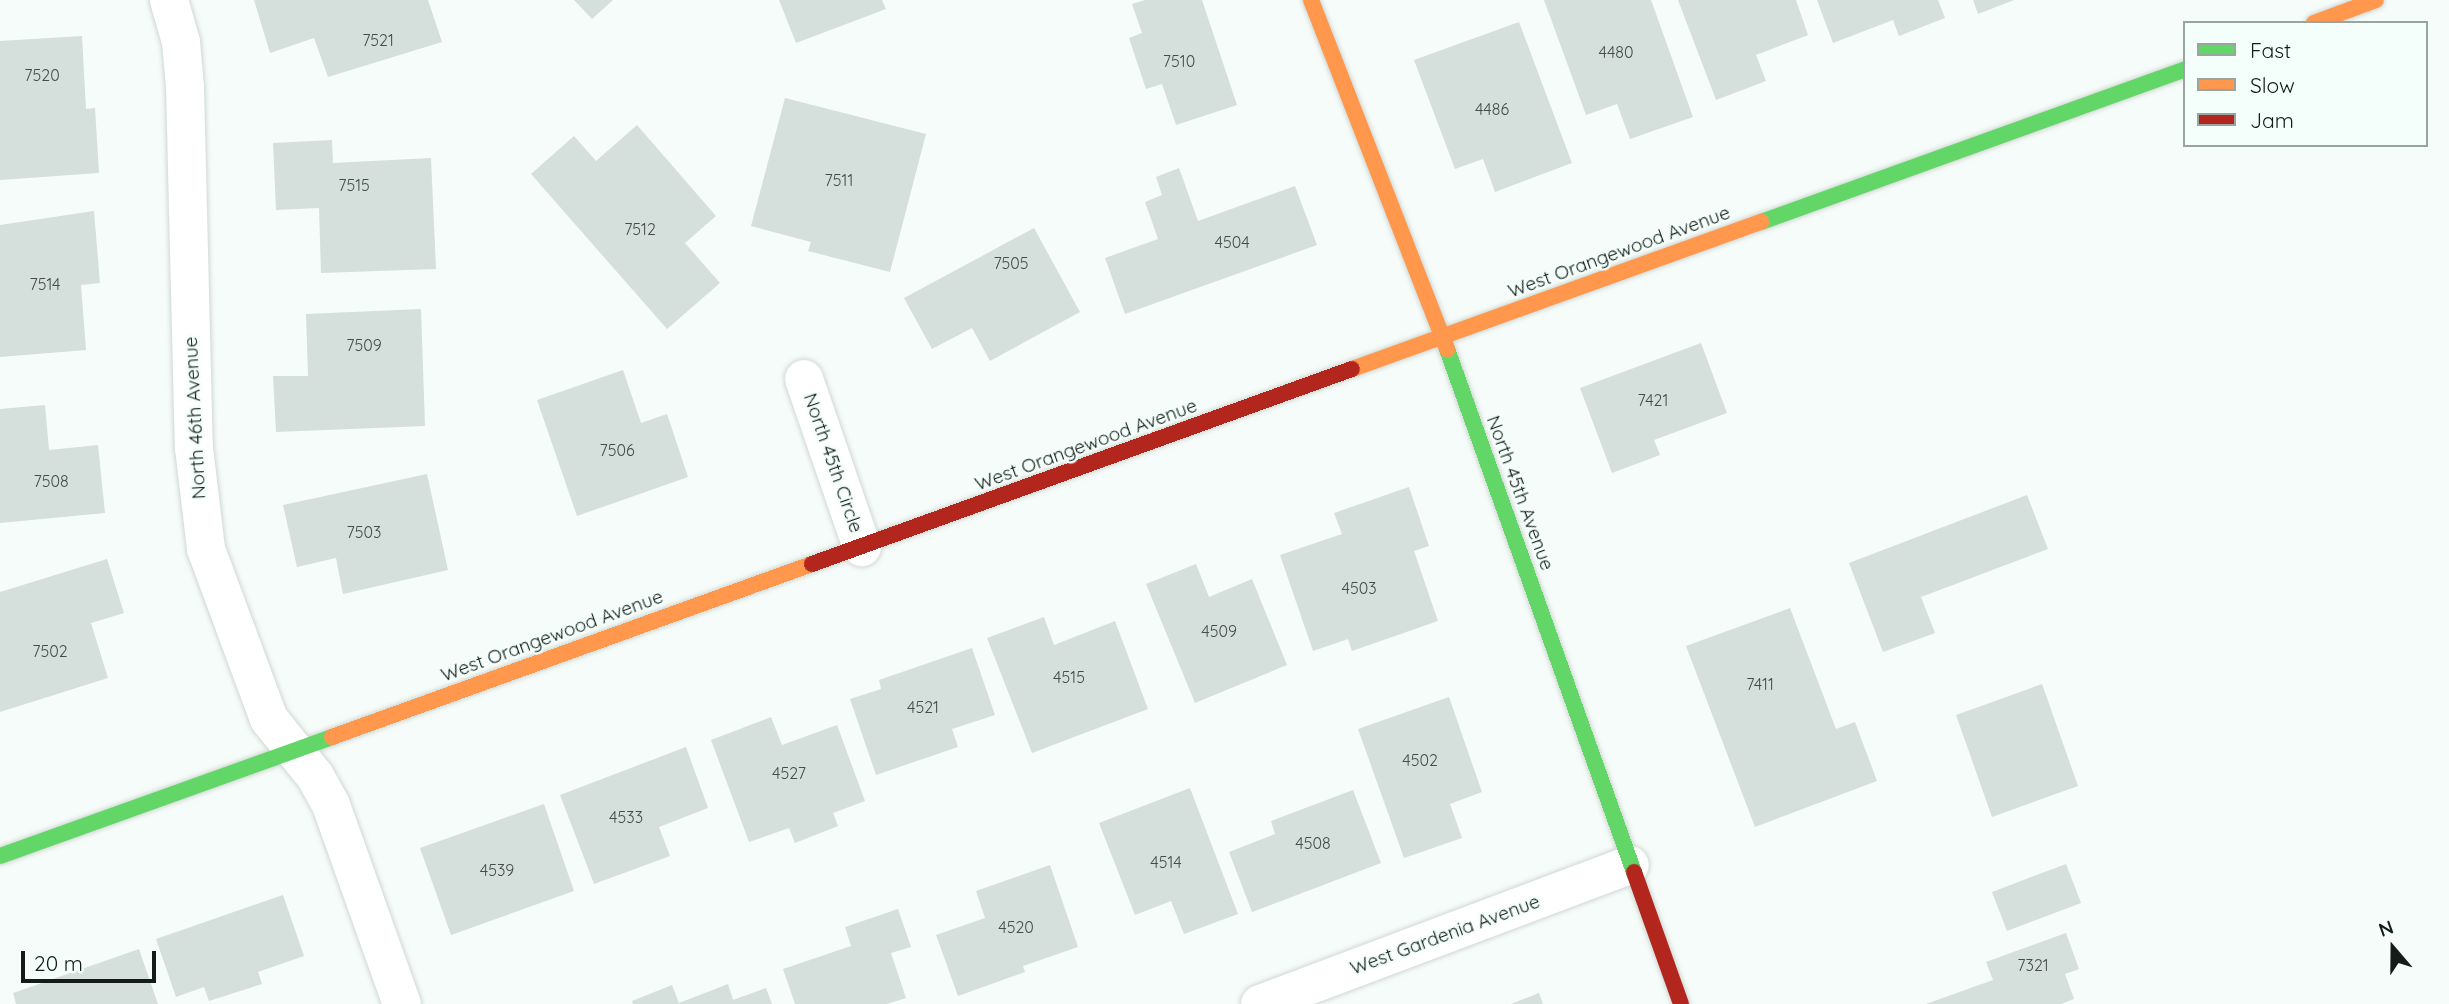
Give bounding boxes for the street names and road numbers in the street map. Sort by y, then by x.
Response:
street label: West Orangewood Avenue [1505,201,1733,303]
street label: North 46th Avenue [179,336,211,500]
street label: North 45th Circle [798,390,868,536]
street label: West Orangewood Avenue [972,394,1200,496]
street label: North 45th Avenue [1481,413,1559,573]
street label: West Orangewood Avenue [438,585,666,687]
street label: West Gardenia Avenue [1347,890,1543,980]

